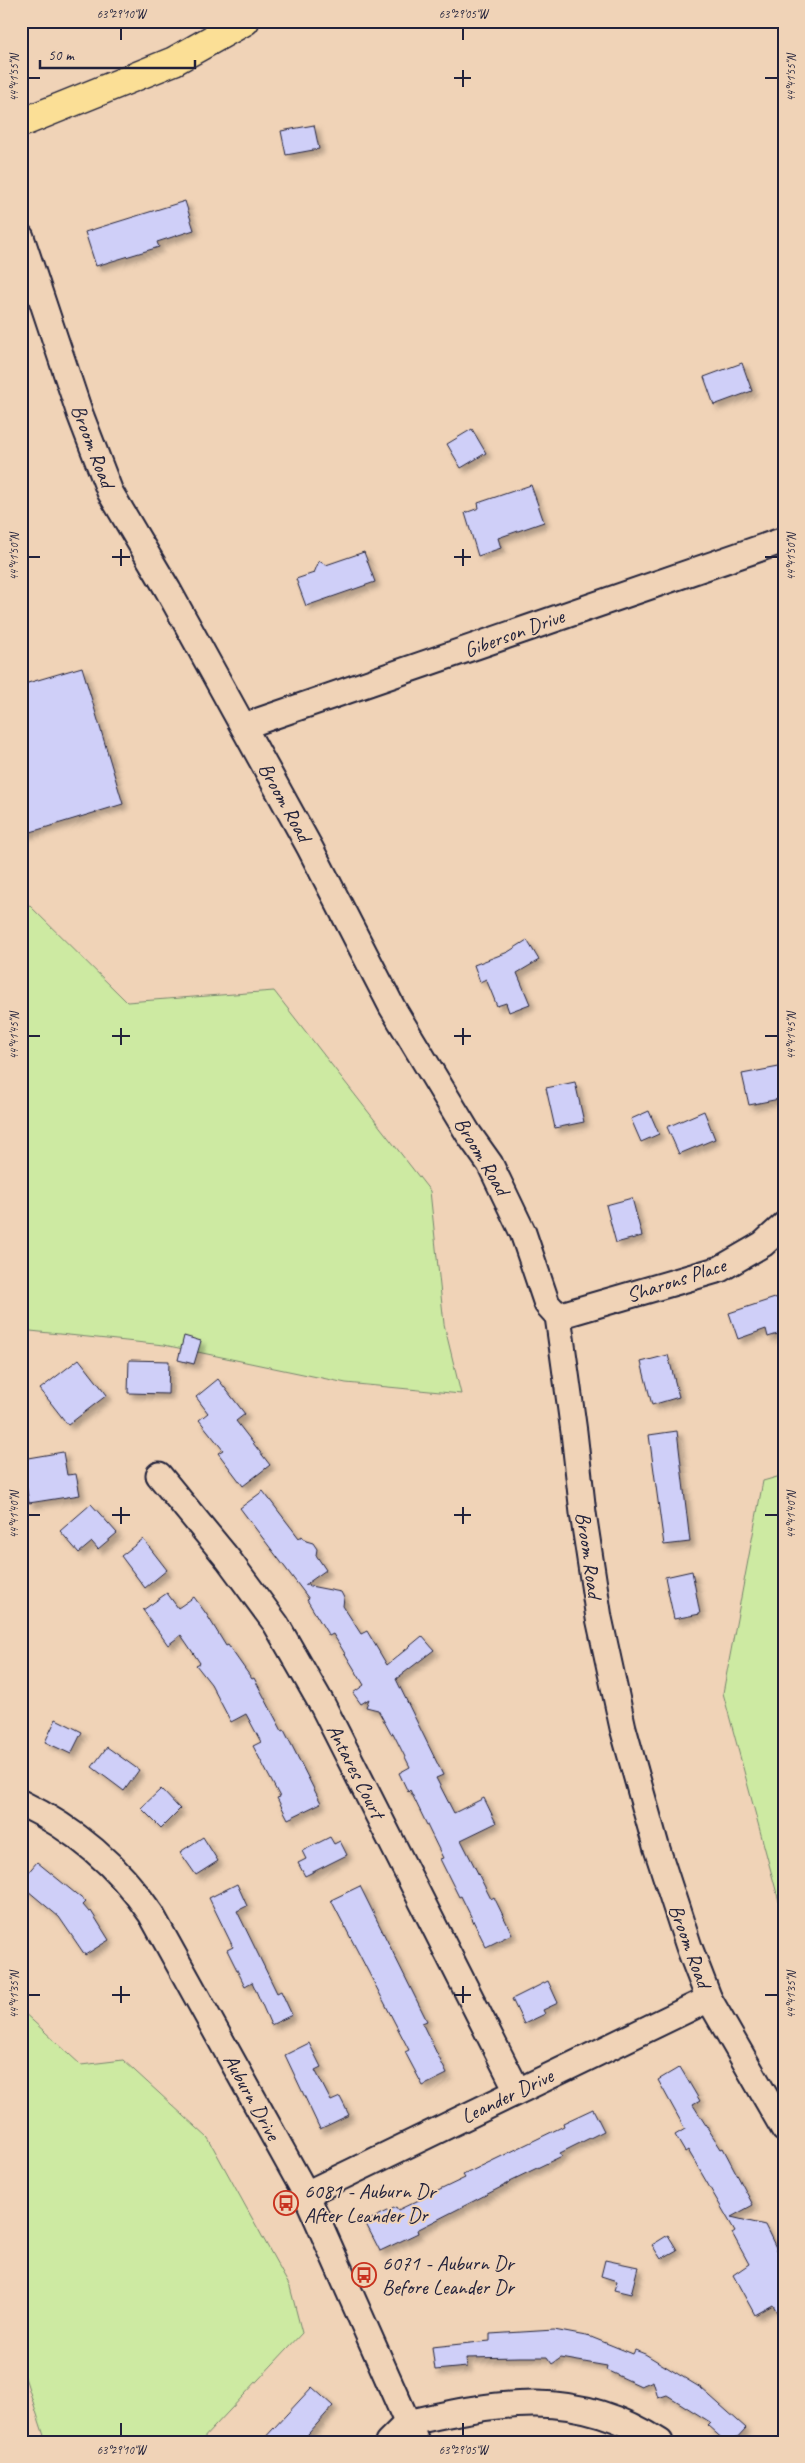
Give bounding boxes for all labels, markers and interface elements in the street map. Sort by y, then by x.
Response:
text: 63°29'10"W [97,6,148,22]
text: 63°29'05"W [439,6,490,22]
scale bar [40,38,195,70]
text: 50 m [48,46,75,65]
text: 44°41'55"N [6,53,22,102]
text: 44°41'55"N [783,53,799,102]
street label: Broom Road [65,401,122,494]
text: 44°41'50"N [6,532,22,581]
text: 44°41'50"N [783,532,799,581]
street label: Giberson Drive [461,603,569,663]
street label: Broom Road [253,758,319,849]
text: 44°41'45"N [6,1011,22,1060]
text: 44°41'45"N [783,1011,799,1060]
street label: Broom Road [449,1112,517,1202]
street label: Sharons Place [623,1251,731,1308]
text: 44°41'40"N [6,1490,22,1539]
text: 44°41'40"N [783,1490,799,1539]
street label: Broom Road [570,1510,608,1602]
street label: Antares Court [321,1720,392,1825]
street label: Broom Road [663,1901,718,1994]
text: 44°41'35"N [6,1970,22,2019]
text: 44°41'35"N [783,1970,799,2019]
street label: Auburn Drive [218,2049,287,2147]
street label: Leander Drive [457,2062,558,2129]
place label: 6081 - Auburn Dr After Leander Dr [304,2178,438,2228]
bus stop icon: 6081 - Auburn Dr After Leander Dr [273,2190,299,2216]
place label: 6071 - Auburn Dr Before Leander Dr [382,2250,516,2300]
bus stop icon: 6071 - Auburn Dr Before Leander Dr [351,2262,377,2288]
text: 63°29'10"W [97,2442,148,2458]
text: 63°29'05"W [439,2442,490,2458]

